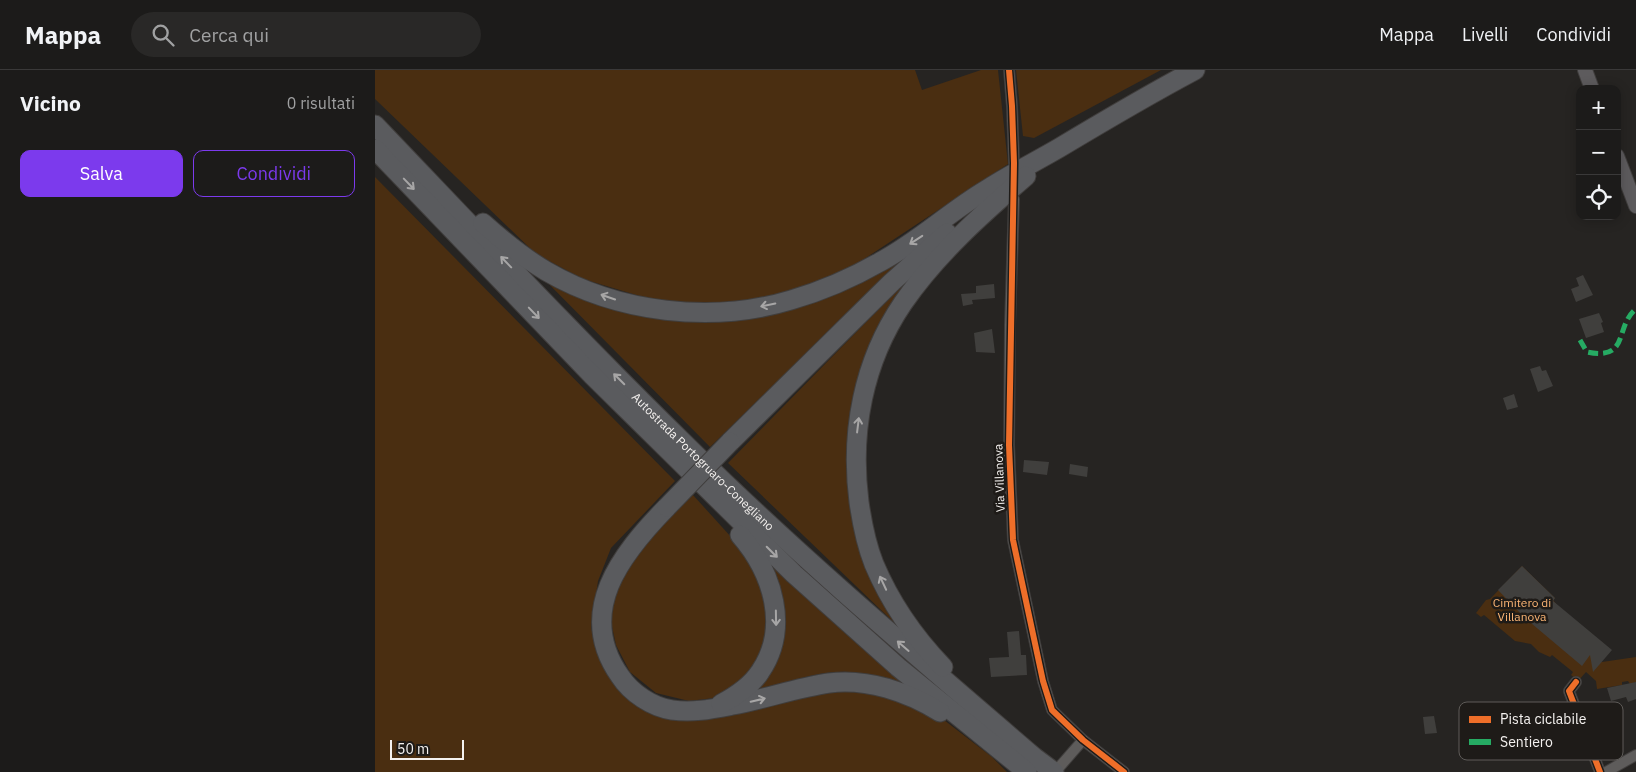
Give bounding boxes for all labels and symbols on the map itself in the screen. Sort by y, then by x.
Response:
one-way arrow [403,177,415,190]
one-way arrow [909,235,923,245]
one-way arrow [500,256,512,269]
one-way arrow [601,292,616,301]
one-way arrow [760,301,776,311]
one-way arrow [528,307,540,320]
one-way arrow [613,373,625,385]
street label: Autostrada Portogruaro-Conegliano [629,389,778,533]
one-way arrow [853,417,863,433]
street label: Via Villanova [990,443,1008,512]
one-way arrow [766,546,778,559]
one-way arrow [878,576,887,591]
park label: Cimitero di Villanova [1493,595,1551,624]
one-way arrow [771,610,781,626]
one-way arrow [897,640,910,651]
one-way arrow [750,695,766,704]
legend [1459,702,1623,760]
text: Pista ciclabile [1500,710,1587,728]
text: Sentiero [1500,733,1553,751]
scale bar [390,737,464,760]

